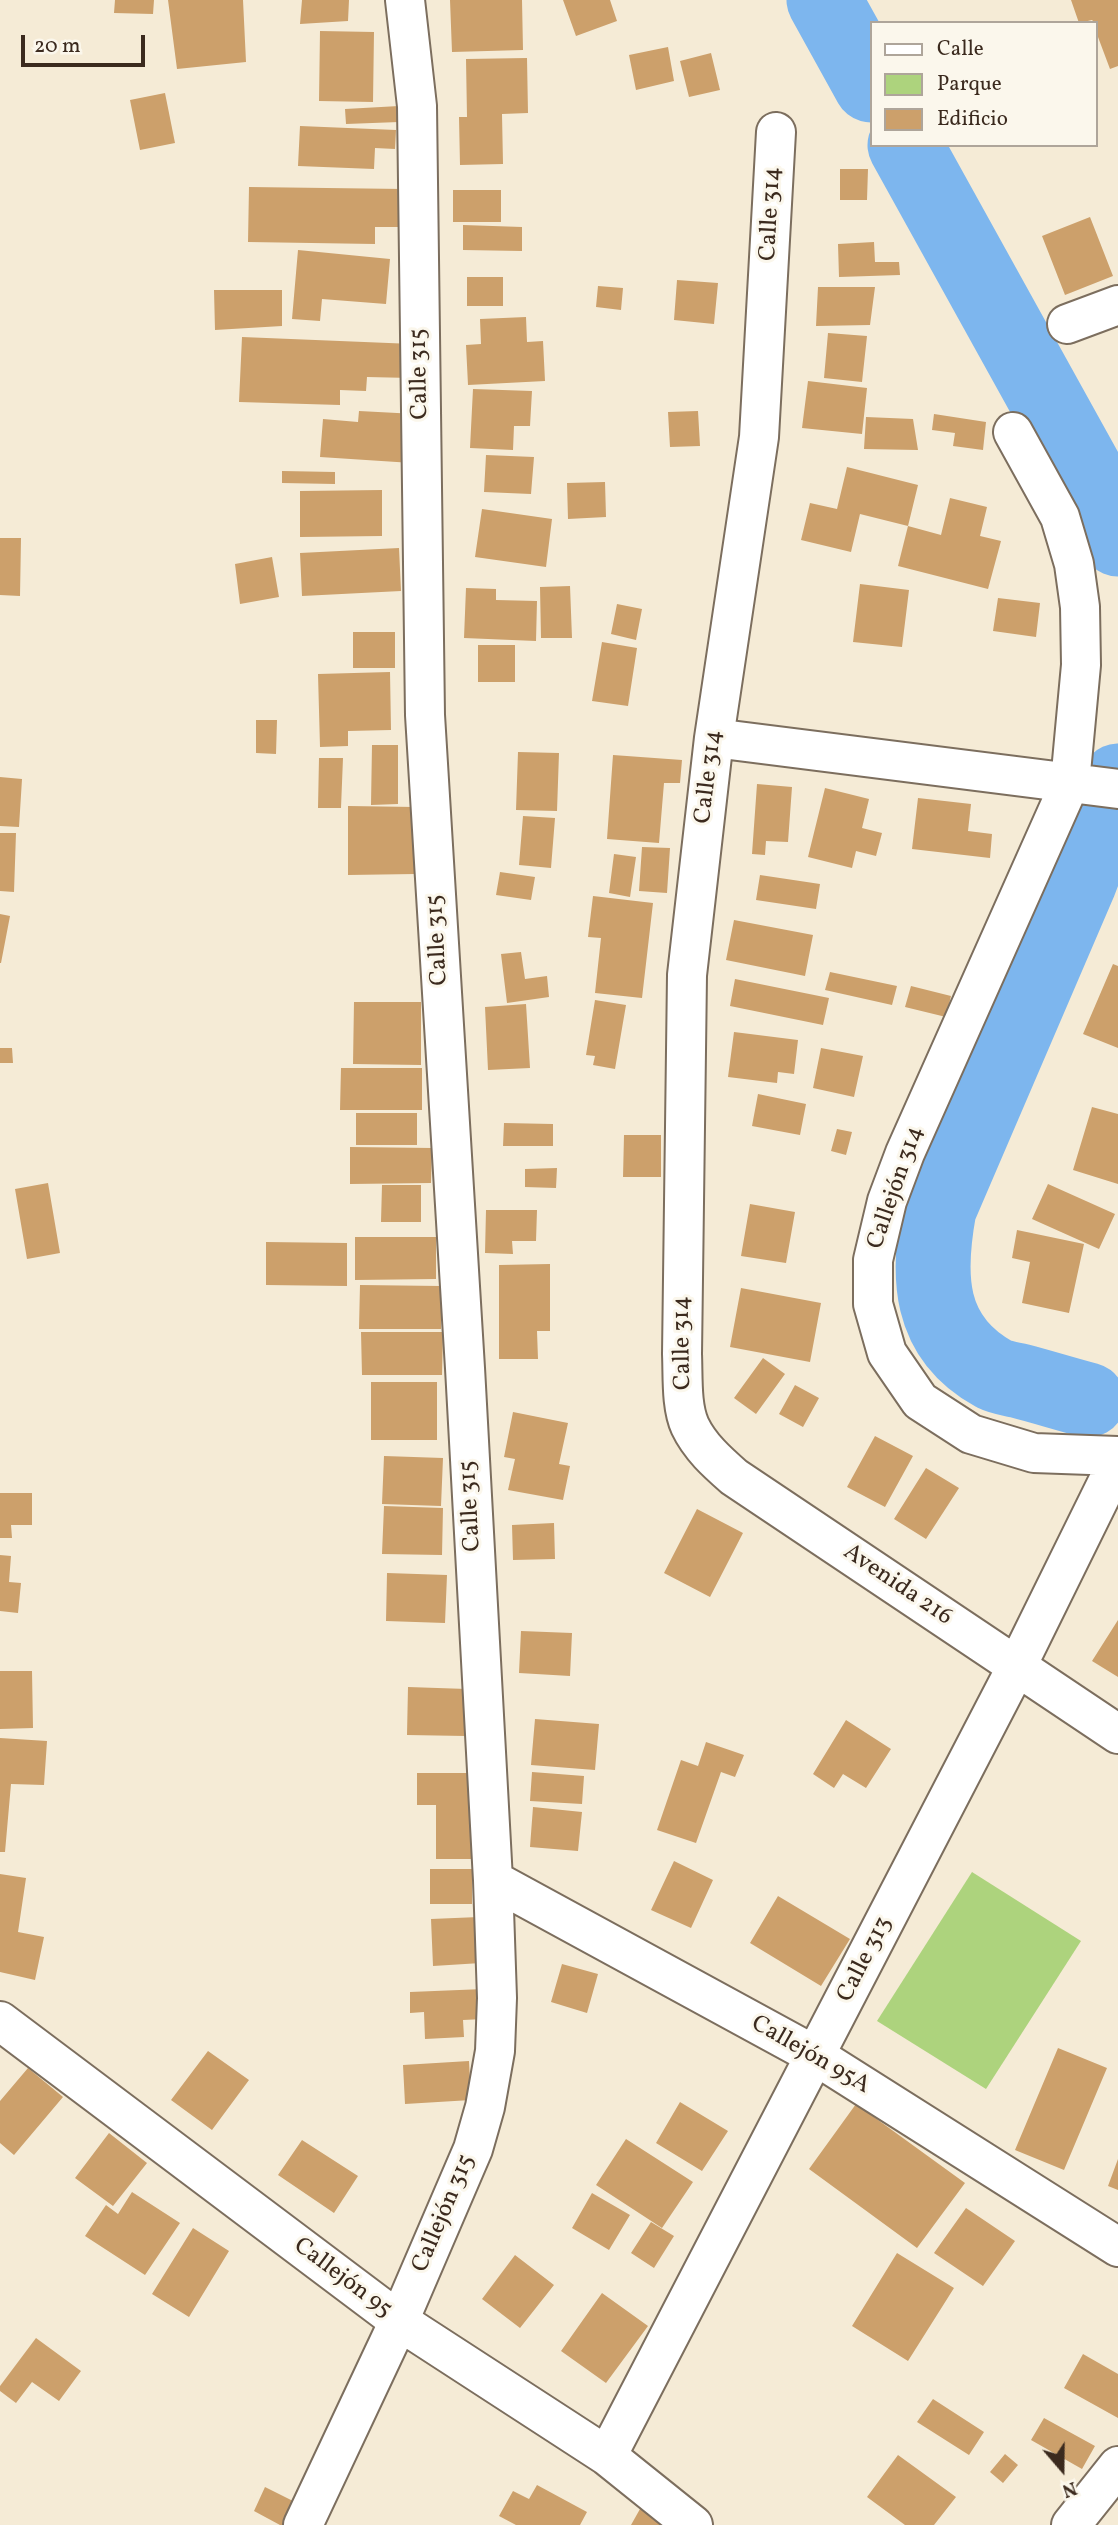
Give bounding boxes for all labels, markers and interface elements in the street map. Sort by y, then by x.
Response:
scale bar [24,21,149,65]
legend [870,21,1097,147]
text: 20 m [34,32,80,61]
text: Calle [937,35,984,64]
text: Parque [937,70,1002,99]
text: Edificio [937,105,1008,134]
street label: Calle 314 [755,166,789,262]
street label: Calle 315 [406,328,436,420]
street label: Calle 314 [690,729,730,825]
street label: Calle 315 [422,894,456,986]
street label: Callejón 314 [863,1123,931,1253]
street label: Calle 314 [669,1296,699,1390]
street label: Calle 315 [455,1460,489,1552]
street label: Avenida 216 [837,1539,957,1633]
street label: Calle 313 [832,1912,900,2008]
street label: Callejón 95A [745,2010,875,2102]
street label: Callejón 315 [407,2151,483,2277]
street label: Callejón 95 [287,2233,397,2325]
north arrow [1027,2434,1097,2504]
text: N [1058,2474,1080,2503]

